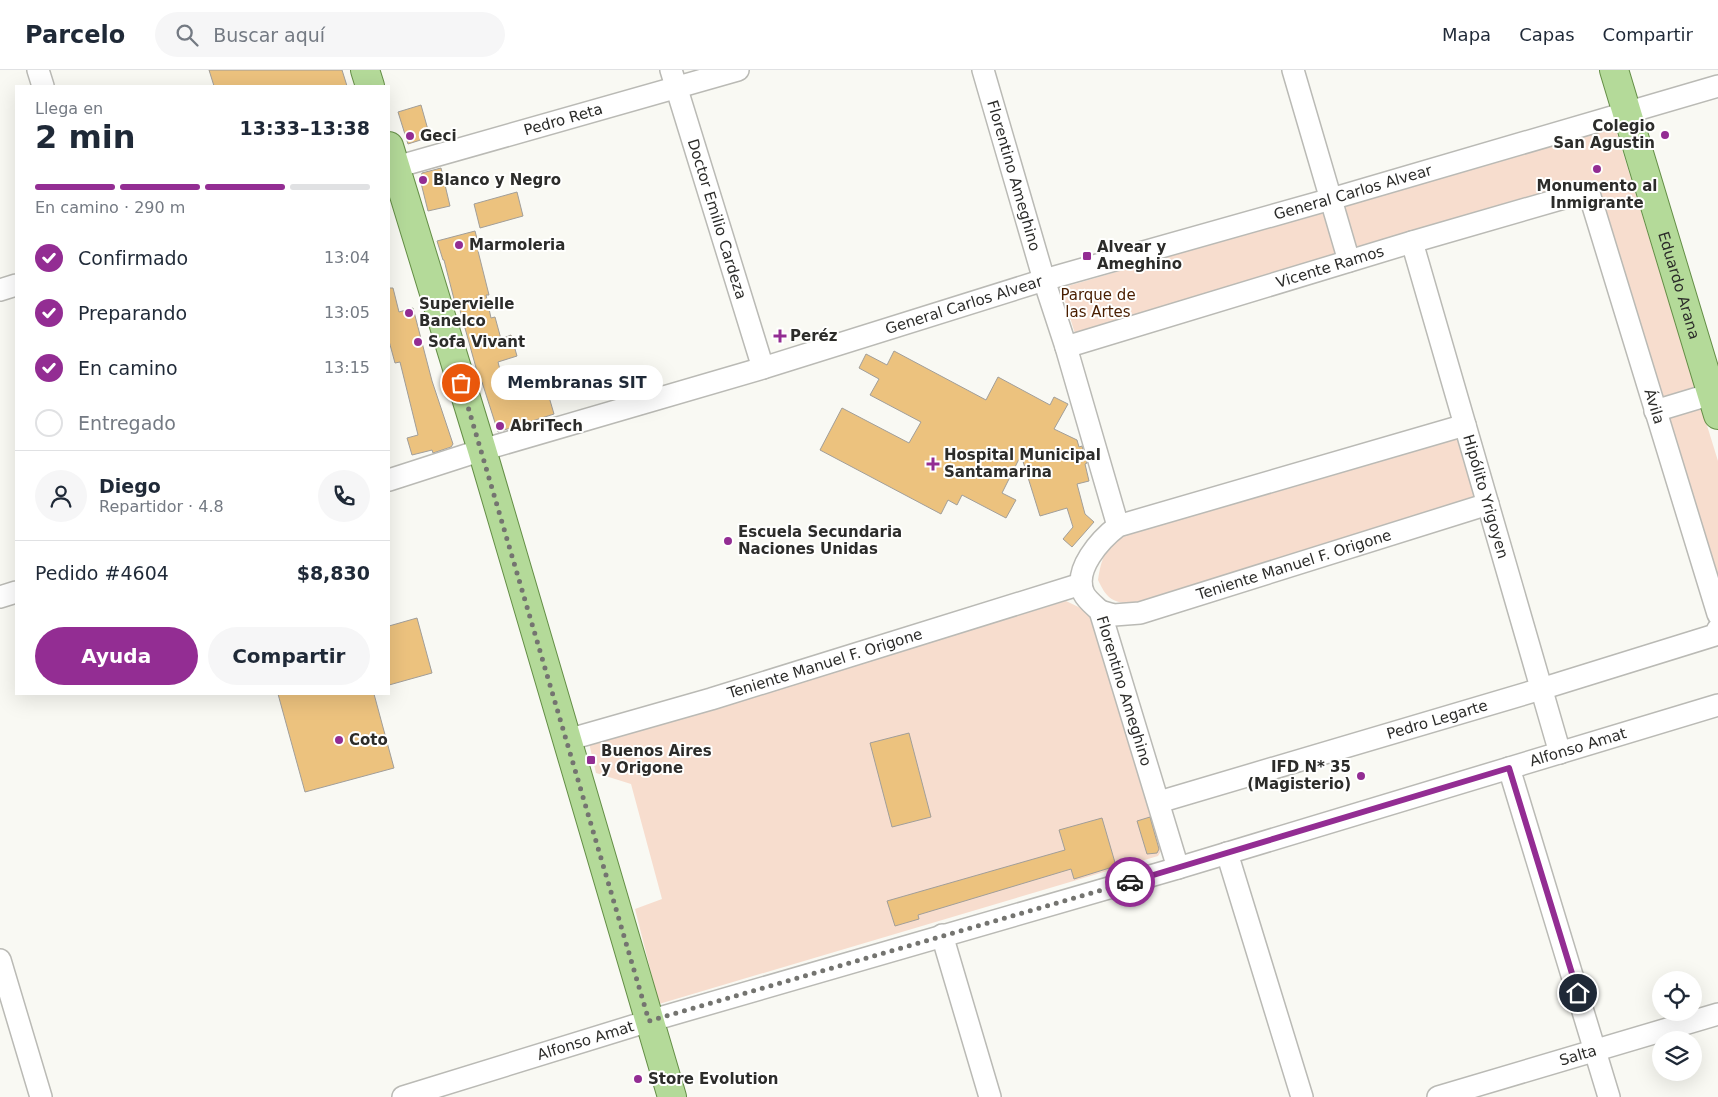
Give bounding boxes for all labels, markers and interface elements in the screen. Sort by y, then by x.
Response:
search box [155,12,505,57]
text: Parcelo [25,21,125,49]
icon: search [173,21,201,49]
text: Buscar aquí [213,24,325,46]
text: Mapa [1442,24,1491,45]
text: Capas [1519,24,1575,45]
text: Compartir [1603,24,1693,45]
street label: Florentino Ameghino [983,98,1044,253]
text: Llega en [35,99,103,118]
street label: Pedro Reta [522,100,605,139]
text: 13:33–13:38 [240,117,370,139]
place label: Colegio San Agustin [1553,117,1655,152]
text: 2 min [35,118,136,156]
place label: Geci [420,127,457,145]
marker: Colegio San Agustin [1659,129,1671,141]
marker: Geci [404,130,416,142]
street label: Doctor Emilio Cardeza [684,137,750,302]
street label: General Carlos Alvear [1272,161,1435,224]
marker: Monumento al Inmigrante [1591,163,1603,175]
place label: Blanco y Negro [433,171,561,189]
marker: Blanco y Negro [417,174,429,186]
place label: Monumento al Inmigrante [1536,177,1658,212]
text: En camino · 290 m [35,198,185,217]
street label: Eduardo Arana [1654,229,1704,341]
place label: Marmoleria [469,236,565,254]
place label: Alvear y Ameghino [1097,238,1182,273]
marker: Marmoleria [453,239,465,251]
street label: Vicente Ramos [1274,242,1386,292]
icon: check [35,244,63,272]
text: Confirmado [78,247,188,269]
text: 13:04 [324,248,370,267]
marker: Alvear y Ameghino [1081,250,1093,262]
street label: General Carlos Alvear [883,272,1046,338]
park label: Parque de las Artes [1060,286,1136,321]
place label: Supervielle Banelco [419,295,514,330]
icon: check [35,299,63,327]
text: Preparando [78,302,187,324]
text: 13:05 [324,303,370,322]
marker: Supervielle Banelco [403,307,415,319]
place label: Peréz [790,327,838,345]
marker: Peréz [774,330,786,342]
place label: Sofa Vivant [428,333,525,351]
marker: Sofa Vivant [412,336,424,348]
icon: check [35,354,63,382]
text: En camino [78,357,178,379]
text: 13:15 [324,358,370,377]
pin [440,362,482,404]
callout: Membranas SIT [491,366,664,400]
icon: bag [447,369,475,397]
text: Membranas SIT [507,373,647,392]
street label: Ávila [1641,386,1668,426]
text: Entregado [78,412,176,434]
place label: AbriTech [510,417,583,435]
marker: AbriTech [494,420,506,432]
street label: Hipólito Yrigoyen [1459,432,1512,561]
place label: Hospital Municipal Santamarina [944,446,1101,481]
marker: Hospital Municipal Santamarina [926,457,940,471]
button: person [35,470,87,522]
button: phone [318,470,370,522]
text: Diego [99,475,161,497]
text: Repartidor · 4.8 [99,497,224,516]
place label: Escuela Secundaria Naciones Unidas [738,523,902,558]
street label: Teniente Manuel F. Origone [1193,526,1394,604]
marker: Escuela Secundaria Naciones Unidas [722,535,734,547]
text: Pedido #4604 [35,562,169,584]
text: $8,830 [297,562,370,584]
street label: Florentino Ameghino [1093,614,1155,768]
street label: Teniente Manuel F. Origone [724,625,924,703]
button: Ayuda [35,627,198,685]
button: Compartir [208,627,370,685]
street label: Pedro Legarte [1384,696,1490,743]
street label: Alfonso Amat [1527,724,1629,770]
place label: Coto [349,731,388,749]
marker: Coto [333,734,345,746]
place label: Buenos Aires y Origone [601,742,712,777]
marker: Buenos Aires y Origone [585,754,597,766]
place label: IFD N* 35 (Magisterio) [1247,758,1351,793]
marker: IFD N* 35 (Magisterio) [1355,770,1367,782]
courier [1105,857,1155,907]
icon: car [1116,868,1144,896]
map controls [1652,971,1702,1081]
button: locate [1652,971,1702,1021]
pin [1557,972,1599,1014]
icon: home [1564,979,1592,1007]
street label: Alfonso Amat [535,1017,636,1064]
button: layers [1652,1031,1702,1081]
street label: Salta [1557,1041,1599,1070]
place label: Store Evolution [648,1070,779,1088]
marker: Store Evolution [632,1073,644,1085]

